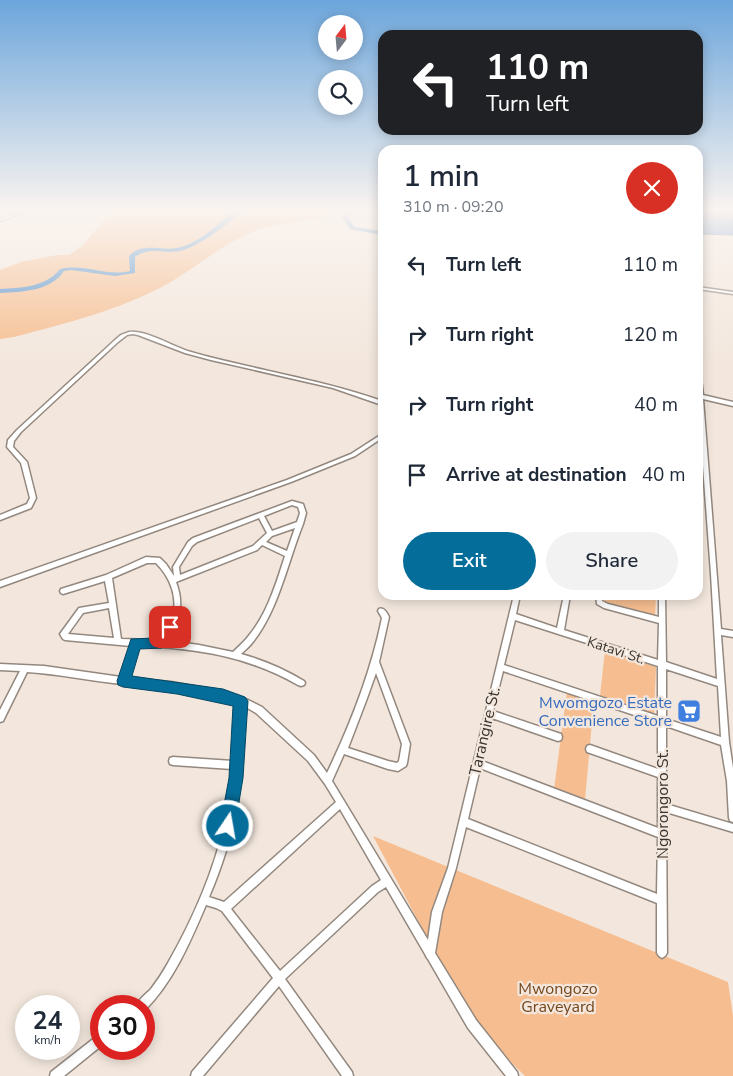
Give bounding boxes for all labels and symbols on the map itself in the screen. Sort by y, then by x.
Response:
north arrow [318,15,362,60]
pin [149,606,191,648]
street label: Katavi St. [585,632,647,669]
street label: Tarangire St. [464,685,506,778]
place label: Mwomgozo Estate Convenience Store [539,692,672,732]
supermarket icon: Mwomgozo Estate Convenience Store [676,698,702,724]
street label: Ngorongoro St. [652,749,674,859]
position arrow [201,799,253,851]
park label: Mwongozo Graveyard [518,978,598,1018]
speed limit sign: 30 [90,995,155,1060]

